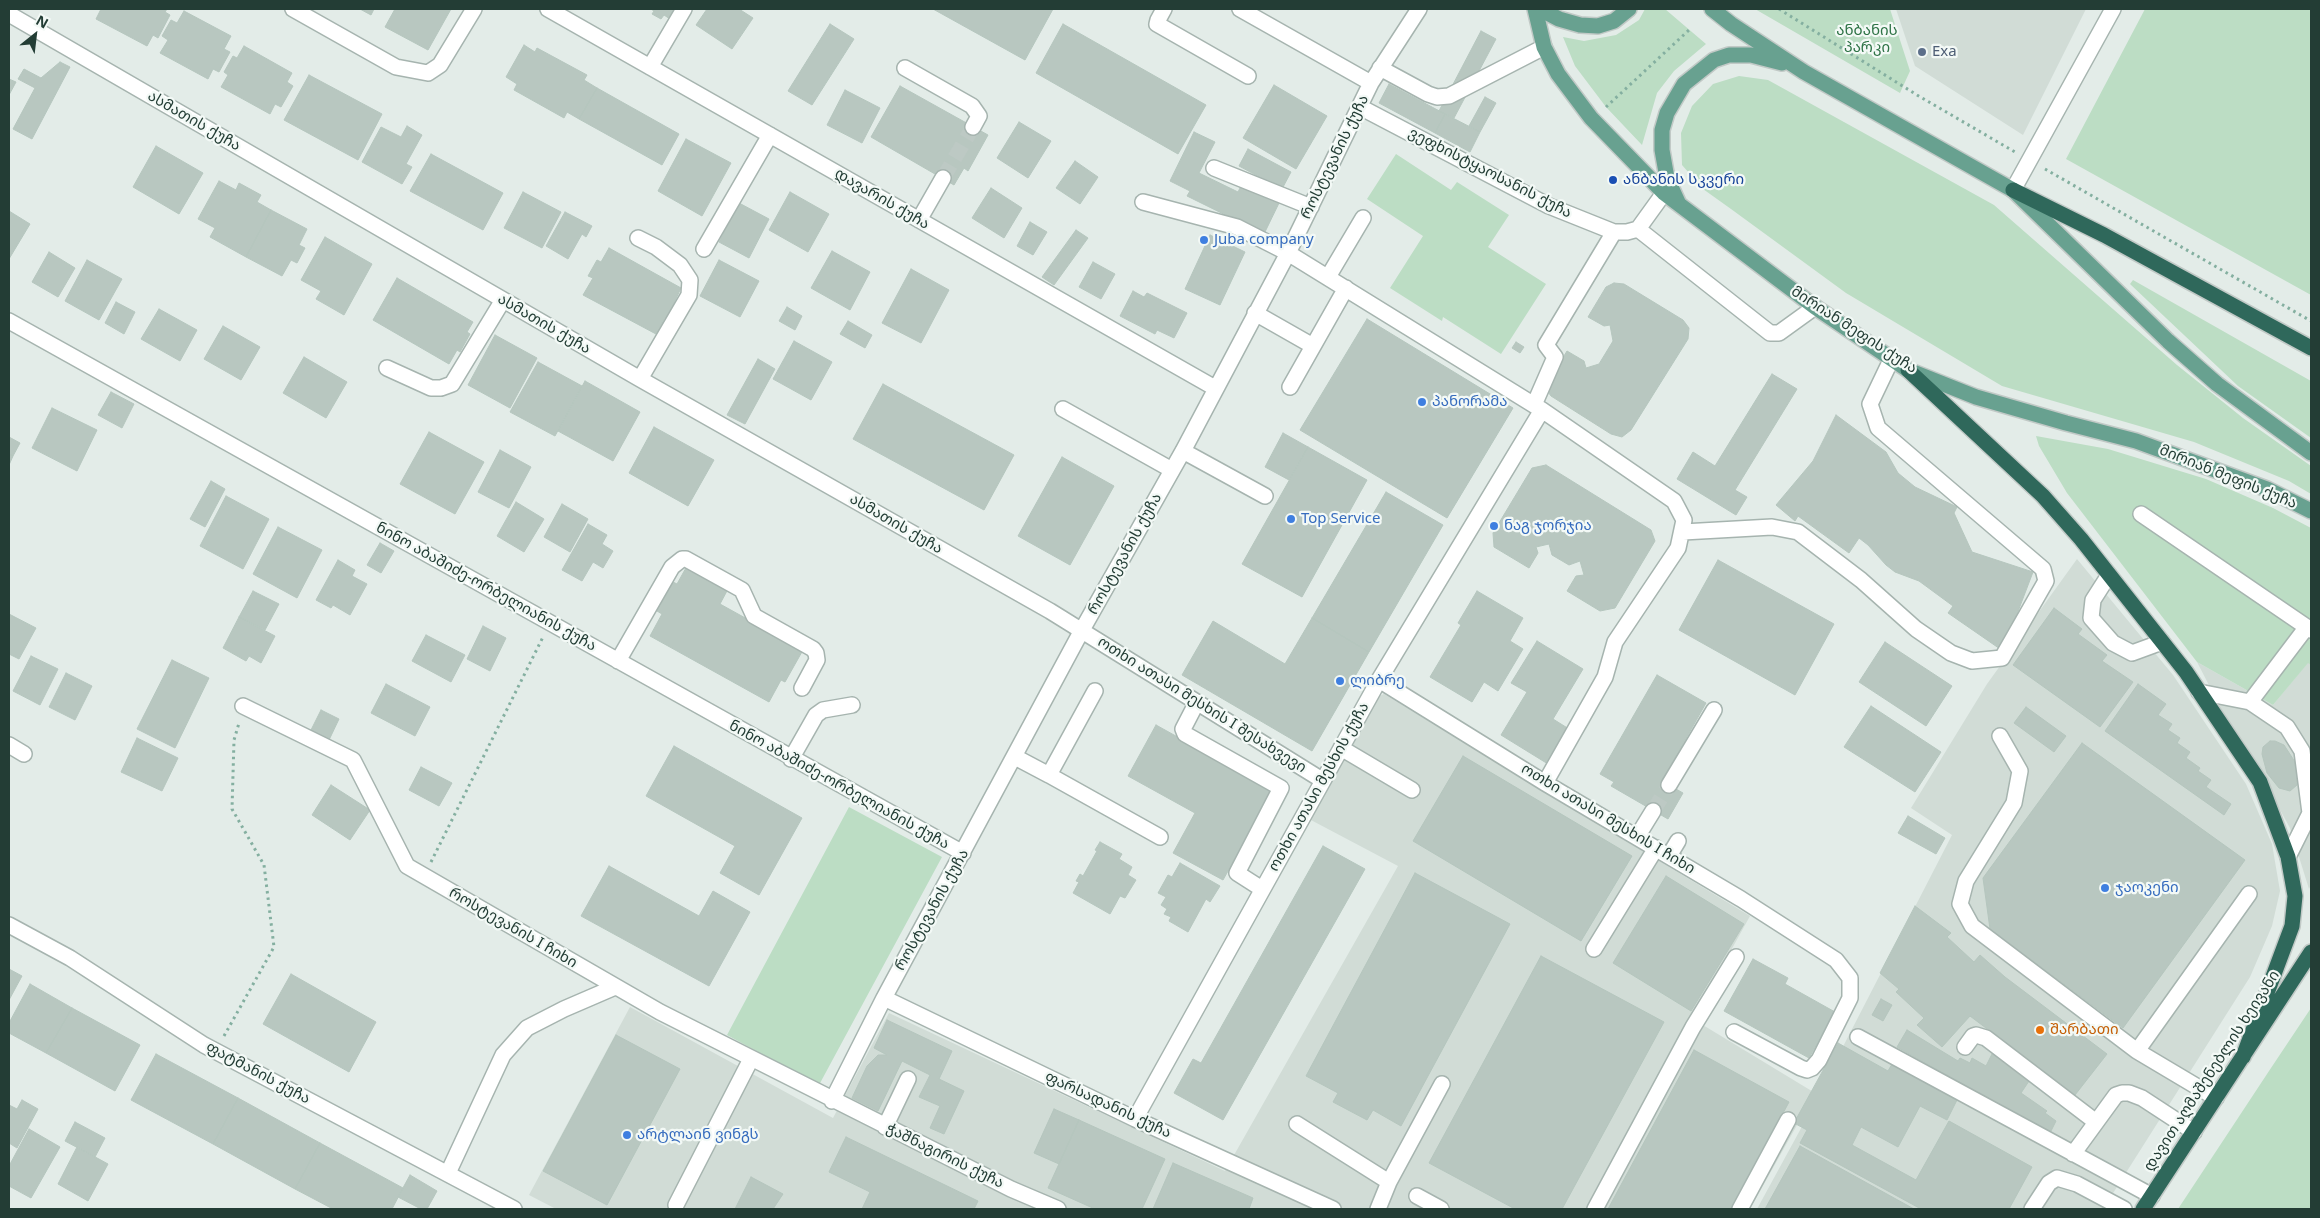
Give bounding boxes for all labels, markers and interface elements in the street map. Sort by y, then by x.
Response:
north arrow [10,10,60,60]
text: N [33,10,52,33]
park label: ანბანის პარკი [1836,22,1898,57]
place label: Exa [1932,43,1957,61]
marker: Exa [1916,46,1928,58]
street label: ასმათის ქუჩა [144,87,244,155]
street label: როსტევანის ქუჩა [1297,92,1373,222]
street label: ვეფხისტყაოსანის ქუჩა [1405,124,1575,222]
street label: დავარის ქუჩა [831,165,933,233]
place label: ანბანის სკვერი [1623,171,1744,189]
marker: ანბანის სკვერი [1607,174,1619,186]
place label: Juba company [1214,231,1314,249]
marker: Juba company [1198,234,1210,246]
street label: მირიან მეფის ქუჩა [1788,283,1920,377]
street label: ასმათის ქუჩა [494,290,594,358]
place label: პანორამა [1432,393,1508,411]
marker: პანორამა [1416,396,1428,408]
street label: მირიან მეფის ქუჩა [2157,441,2299,513]
street label: ასმათის ქუჩა [846,490,946,558]
street label: როსტევანის ქუჩა [1084,490,1166,618]
place label: Top Service [1301,510,1381,528]
marker: Top Service [1285,513,1297,525]
place label: ნაგ ჯორჯია [1504,517,1592,535]
street label: ნინო აბაშიძე-ორბელიანის ქუჩა [373,519,599,655]
marker: ნაგ ჯორჯია [1488,520,1500,532]
street label: ოთხი ათასი მესხის I შესახვევი [1094,633,1310,777]
place label: ლიბრე [1350,672,1405,690]
marker: ლიბრე [1334,675,1346,687]
street label: ოთხი ათასი მესხის ქუჩა [1265,699,1373,875]
street label: ნინო აბაშიძე-ორბელიანის ქუჩა [726,717,952,853]
street label: ოთხი ათასი მესხის I ჩიხი [1518,760,1698,878]
street label: როსტევანის ქუჩა [891,846,973,974]
place label: ჯაოკენი [2115,879,2179,897]
marker: ჯაოკენი [2099,882,2111,894]
street label: როსტევანის I ჩიხი [446,884,580,972]
street label: დავით აღმაშენებლის ხეივანი [2140,967,2284,1175]
place label: შარბათი [2050,1021,2118,1039]
marker: შარბათი [2034,1024,2046,1036]
street label: ფატმანის ქუჩა [203,1038,313,1108]
street label: ფარსადანის ქუჩა [1042,1068,1174,1142]
street label: ჭაშნაგირის ქუჩა [883,1120,1007,1192]
place label: არტლაინ ვინგს [637,1126,759,1144]
marker: არტლაინ ვინგს [621,1129,633,1141]

